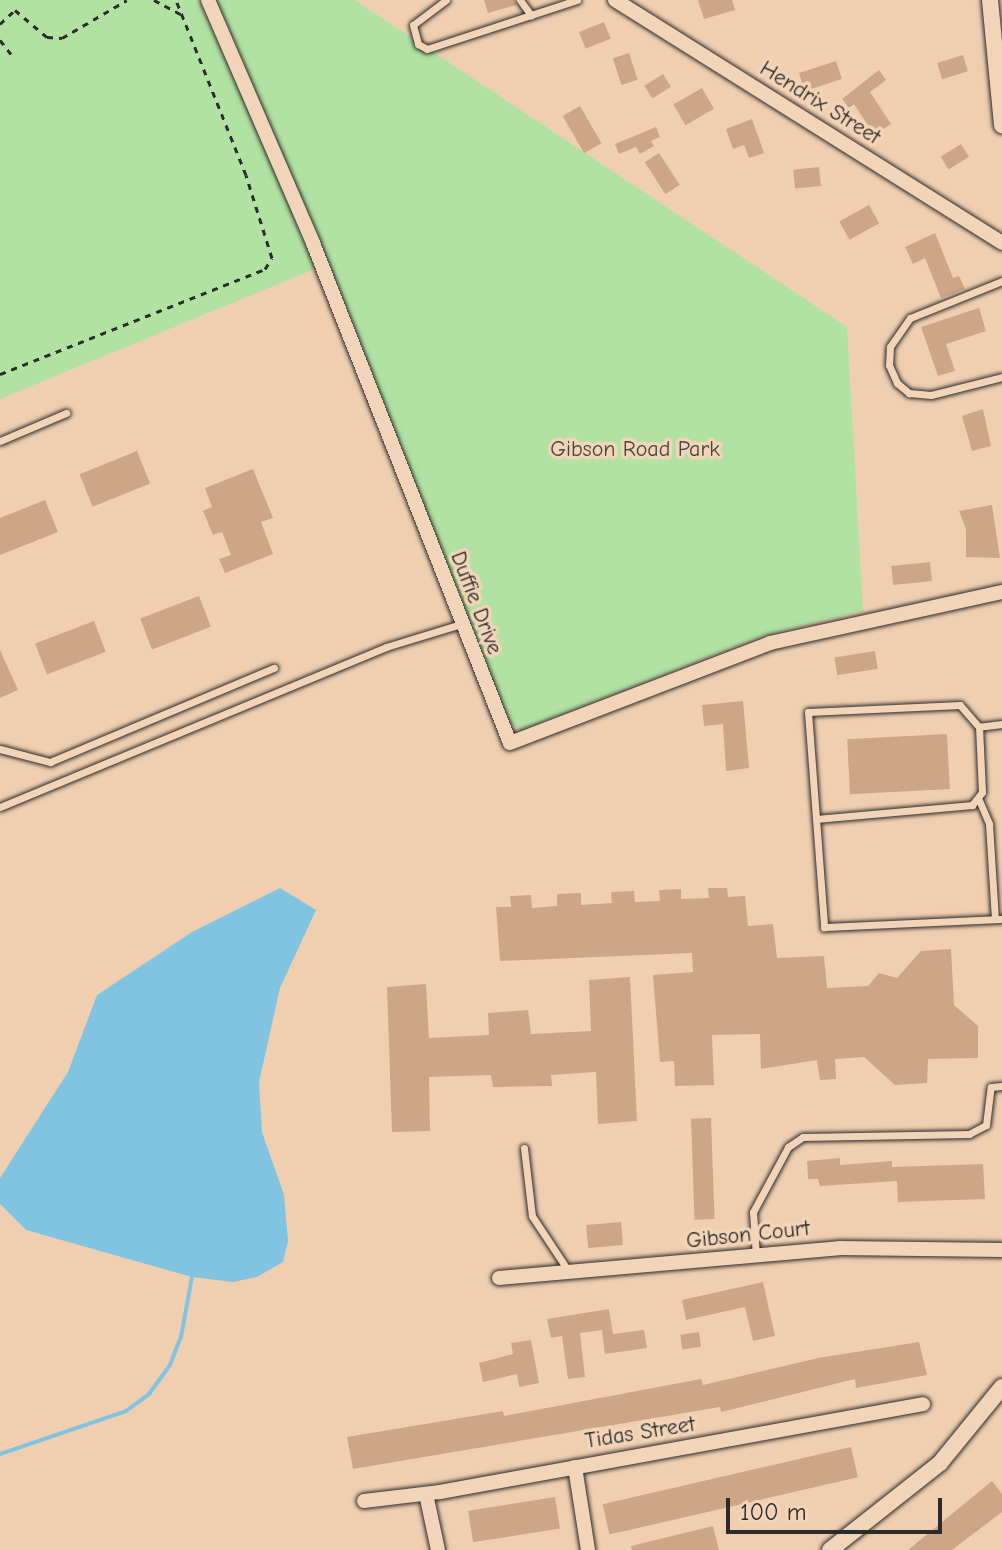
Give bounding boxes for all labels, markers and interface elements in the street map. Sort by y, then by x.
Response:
street label: Hendrix Street [755,55,885,151]
park label: Gibson Road Park [550,437,720,463]
street label: Duffie Drive [444,548,508,658]
street label: Gibson Court [685,1215,811,1255]
street label: Tidas Street [583,1411,697,1455]
scale bar [730,1482,946,1532]
text: 100 m [740,1498,807,1526]

